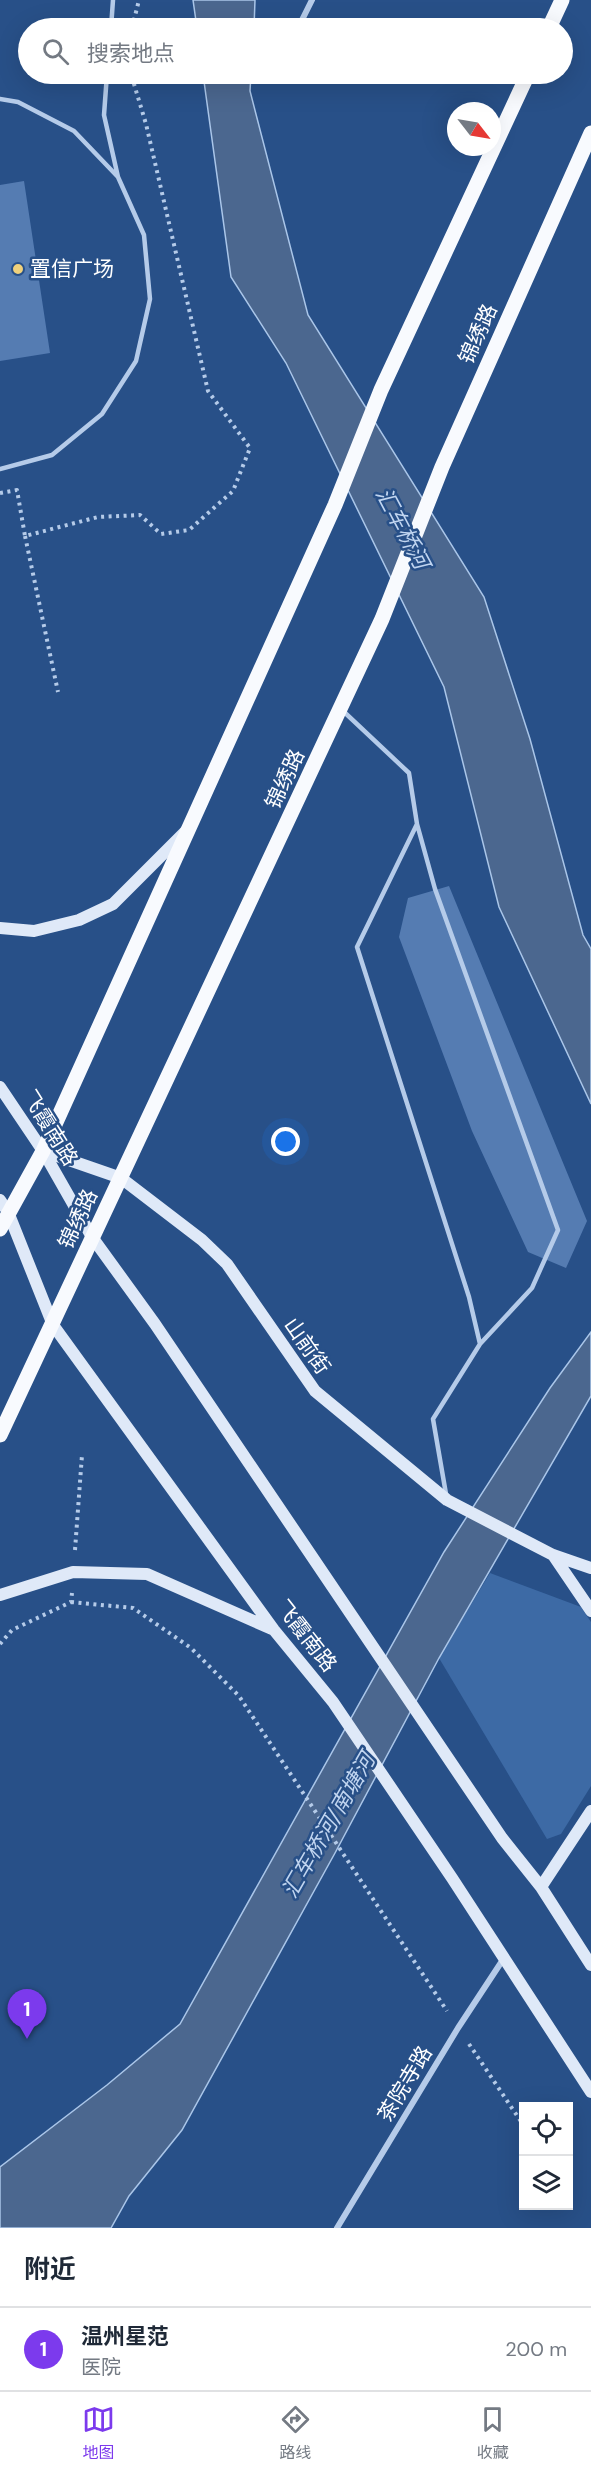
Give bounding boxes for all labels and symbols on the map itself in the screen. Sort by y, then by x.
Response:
north arrow [447,102,501,156]
place label: 置信广场 [30,255,114,283]
marker: 置信广场 [11,262,25,276]
street label: 锦绣路 [452,300,504,368]
water label: 汇车桥河 [369,483,438,577]
street label: 锦绣路 [259,745,311,813]
street label: 飞霞南路 [16,1085,84,1171]
your location [271,1127,300,1156]
street label: 锦绣路 [52,1185,104,1253]
street label: 山前街 [277,1312,337,1380]
street label: 飞霞南路 [269,1594,343,1678]
water label: 汇车桥河/南塘河 [275,1744,384,1903]
pin: 1 [8,1990,46,2039]
street label: 茶院寺路 [371,2041,439,2127]

